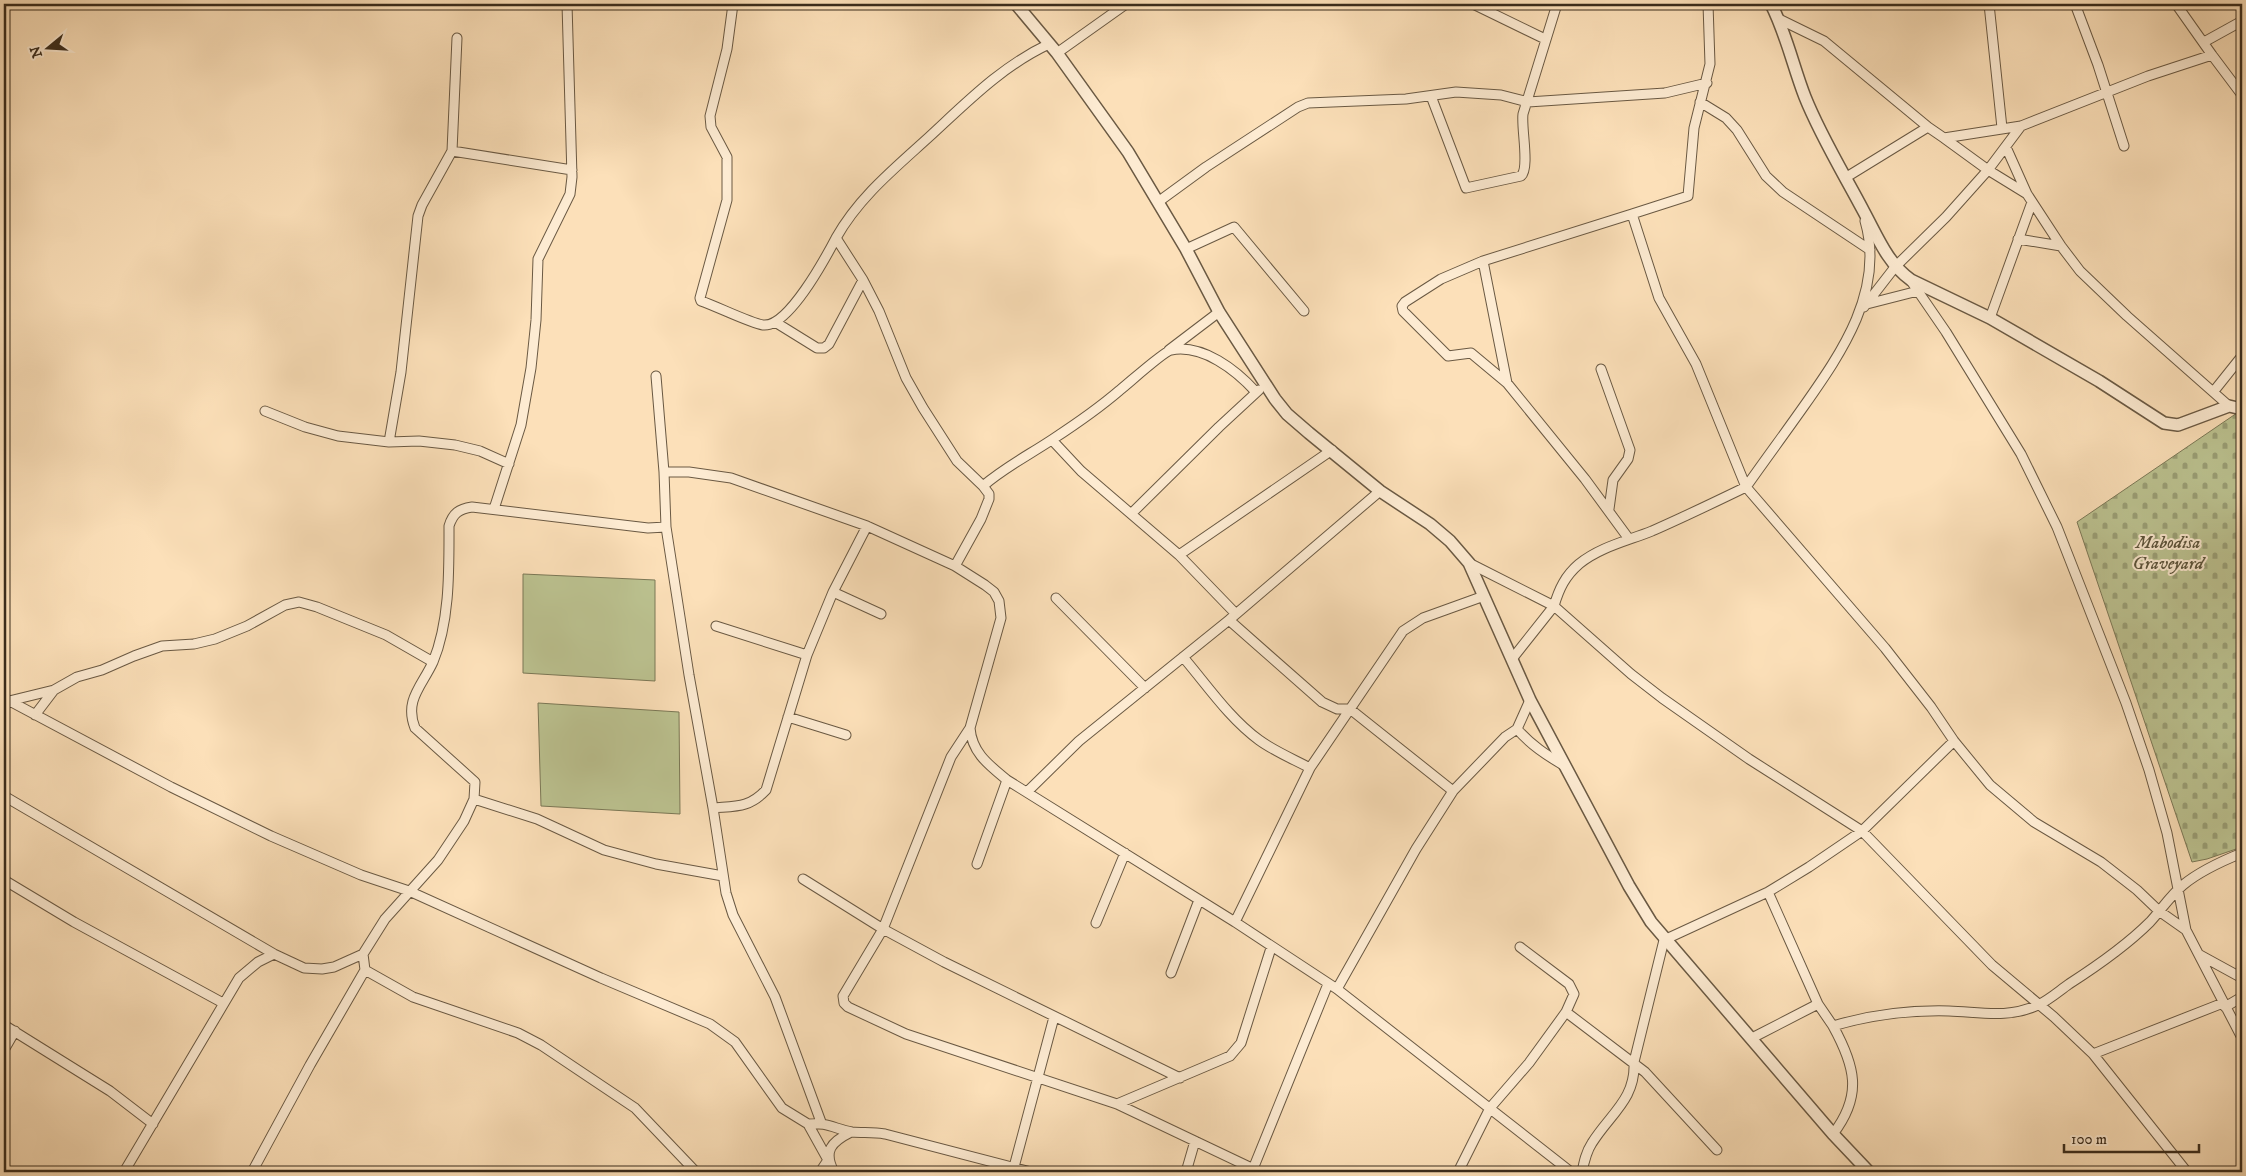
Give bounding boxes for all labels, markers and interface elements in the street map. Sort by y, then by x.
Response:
north arrow [22,22,72,72]
text: N [26,43,47,60]
park label: Mabodisa Graveyard [2133,532,2206,575]
scale bar [2064,1121,2198,1153]
text: 100 m [2071,1130,2107,1149]

